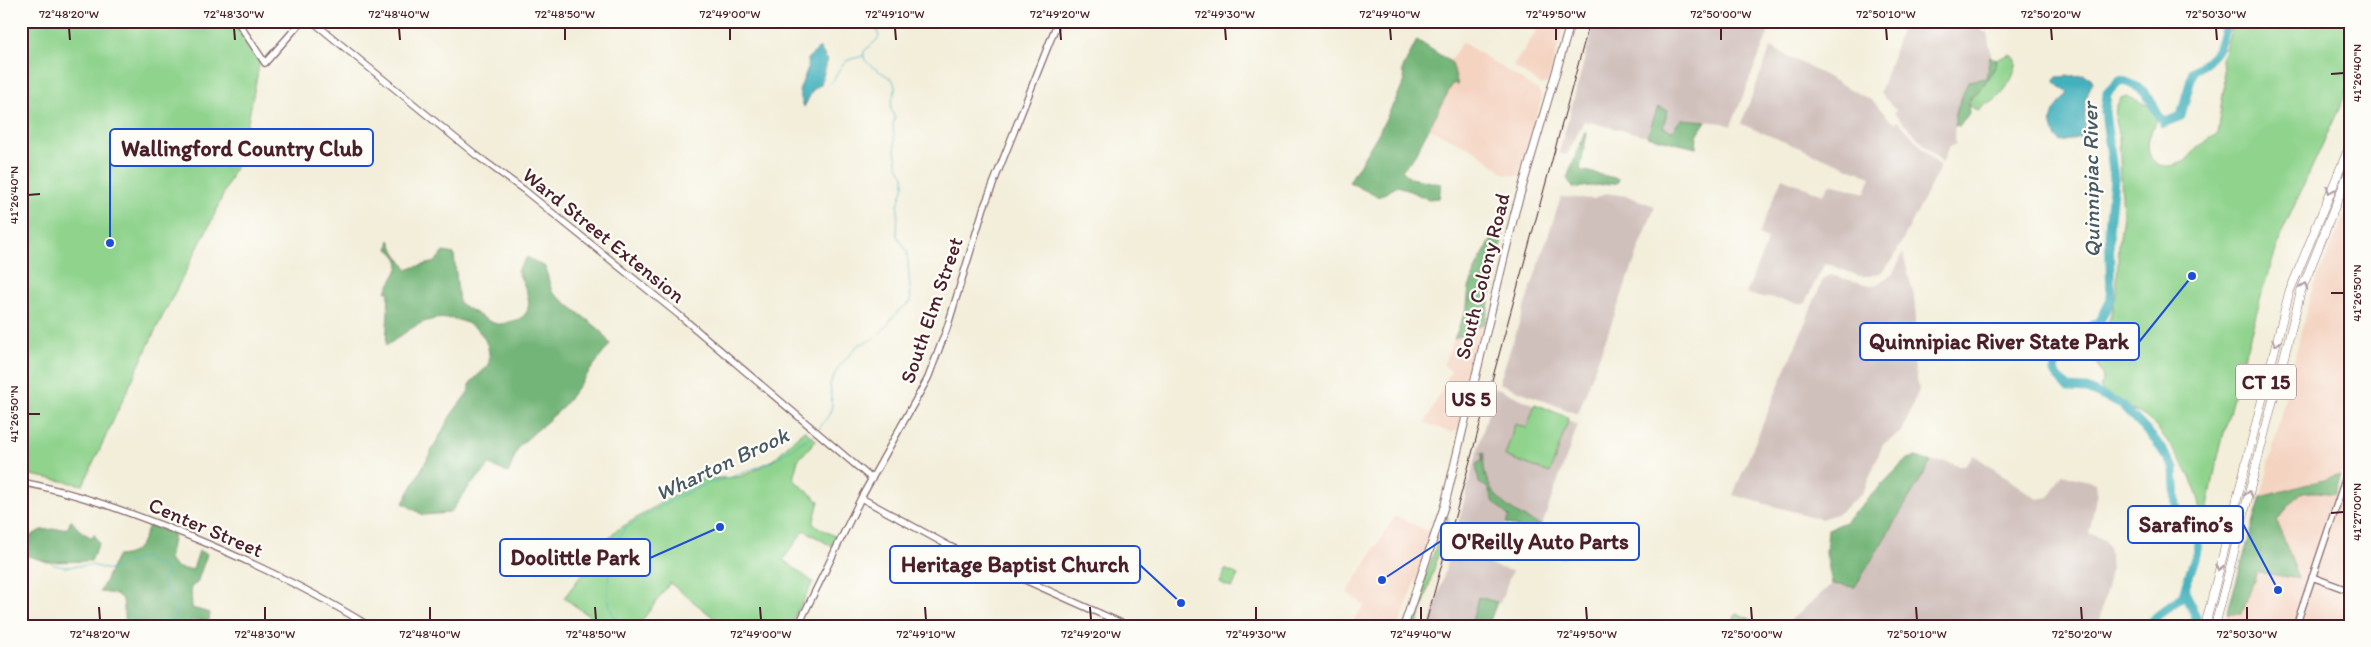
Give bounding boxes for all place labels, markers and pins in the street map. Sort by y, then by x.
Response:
callout: Wallingford Country Club [110,129,373,166]
callout: Quinnipiac River State Park [1860,323,2139,360]
callout: Sarafino’s [2128,506,2243,543]
callout: O'Reilly Auto Parts [1441,523,1639,560]
callout: Doolittle Park [500,539,650,576]
callout: Heritage Baptist Church [890,546,1140,583]

